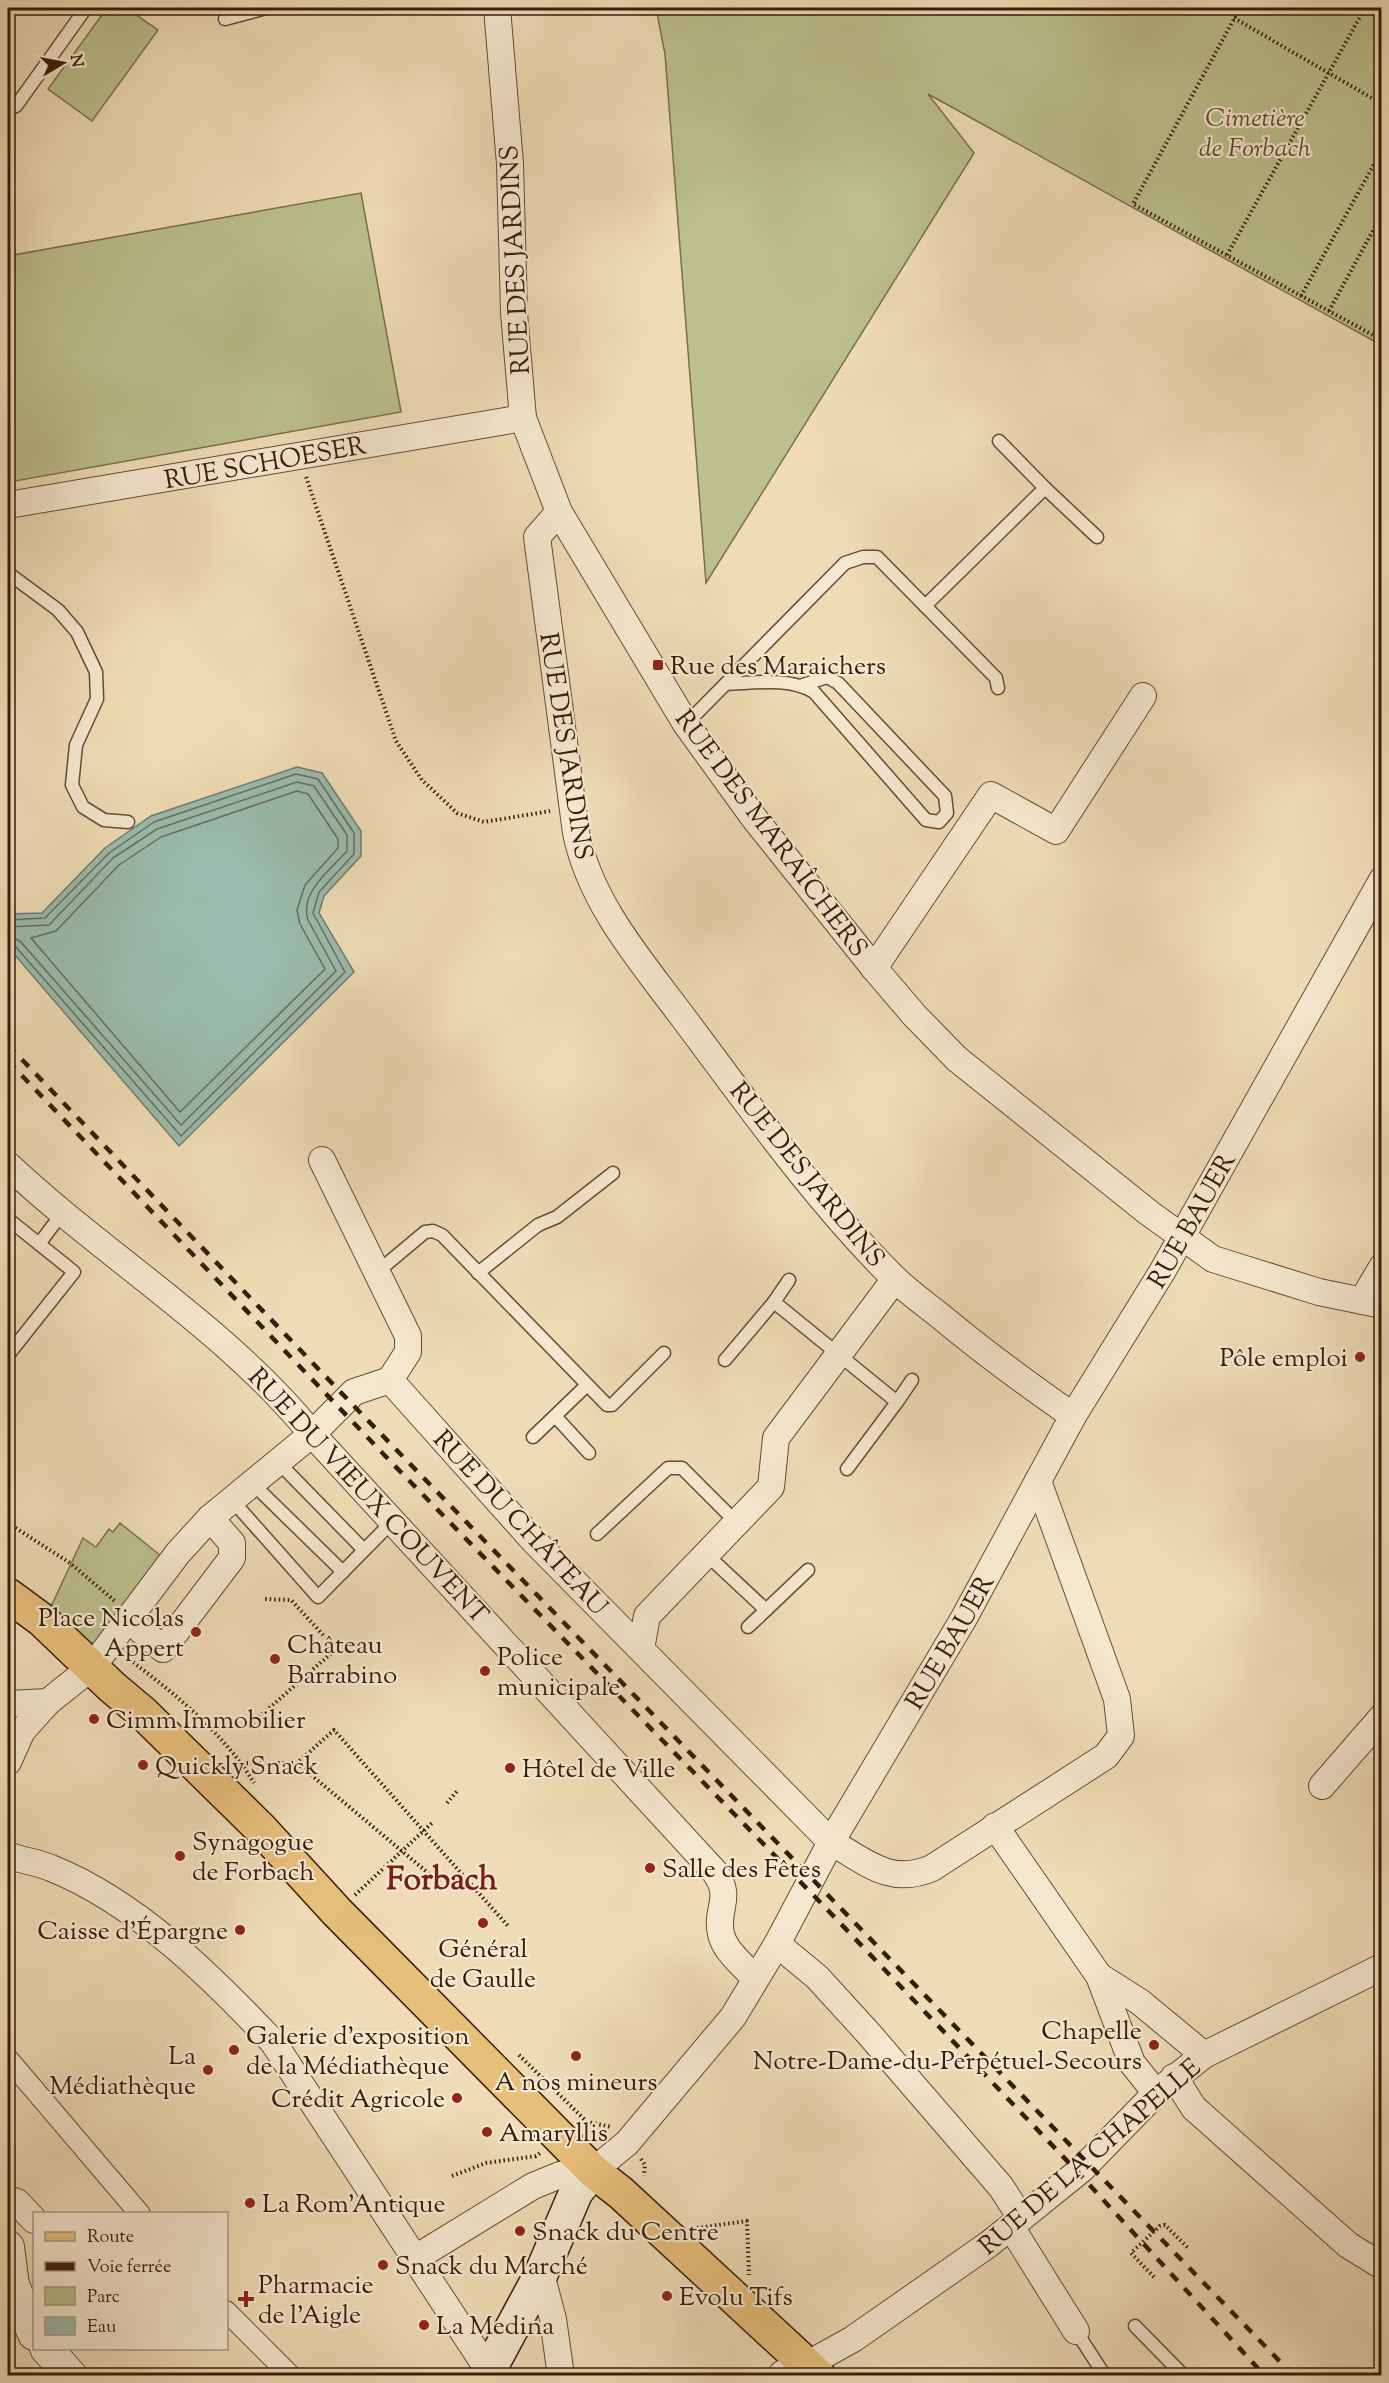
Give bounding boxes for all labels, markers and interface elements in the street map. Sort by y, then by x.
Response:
north arrow [33,33,93,93]
text: N [63,53,88,69]
park label: Cimetière de Forbach [1199,101,1311,168]
street label: RUE DES JARDINS [492,144,541,375]
street label: RUE SCHOESER [162,428,370,500]
street label: RUE DES JARDINS [528,630,601,863]
place label: Rue des Maraichers [670,649,886,686]
marker: Rue des Maraichers [651,658,665,672]
street label: RUE DES MARAÎCHERS [665,703,875,966]
street label: RUE DES JARDINS [719,1075,893,1276]
street label: RUE BAUER [1140,1147,1246,1297]
place label: Pôle emploi [1219,1341,1348,1378]
marker: Pôle emploi [1353,1350,1367,1364]
street label: RUE DU VIEUX COUVENT [238,1360,496,1633]
street label: RUE DU CHÂTEAU [423,1423,615,1625]
street label: RUE BAUER [898,1568,1005,1717]
place label: Place Nicolas Appert [38,1601,184,1668]
marker: Place Nicolas Appert [189,1625,203,1639]
place label: Château Barrabino [287,1628,397,1695]
place label: Police municipale [497,1640,620,1707]
marker: Château Barrabino [268,1652,282,1666]
marker: Police municipale [478,1664,492,1678]
place label: Cimm Immobilier [106,1703,306,1740]
marker: Cimm Immobilier [87,1712,101,1726]
place label: Quickly Snack [155,1749,319,1786]
place label: Hôtel de Ville [522,1752,676,1789]
marker: Quickly Snack [136,1758,150,1772]
marker: Hôtel de Ville [503,1761,517,1775]
place label: Synagogue de Forbach [192,1825,315,1892]
marker: Synagogue de Forbach [173,1849,187,1863]
place label: Salle des Fêtes [662,1852,821,1889]
district label: Forbach [386,1858,498,1904]
marker: Salle des Fêtes [643,1861,657,1875]
place label: Caisse d'Épargne [37,1914,228,1951]
marker: Général de Gaulle [476,1916,490,1930]
marker: Caisse d'Épargne [233,1923,247,1937]
place label: Général de Gaulle [430,1932,536,1999]
place label: Chapelle Notre-Dame-du-Perpétuel-Secours [753,2014,1142,2081]
place label: Galerie d'exposition de la Médiathèque [246,2019,470,2086]
marker: Chapelle Notre-Dame-du-Perpétuel-Secours [1147,2038,1161,2052]
place label: La Médiathèque [49,2039,196,2106]
marker: Galerie d'exposition de la Médiathèque [227,2043,241,2057]
marker: A nos mineurs [569,2049,583,2063]
street label: RUE DE LA CHAPELLE [971,2051,1210,2265]
marker: La Médiathèque [201,2063,215,2077]
place label: A nos mineurs [495,2065,657,2102]
place label: Crédit Agricole [271,2082,445,2119]
marker: Crédit Agricole [450,2091,464,2105]
place label: Amaryllis [499,2116,608,2153]
marker: Amaryllis [480,2125,494,2139]
place label: La Rom'Antique [262,2187,446,2224]
marker: La Rom'Antique [243,2196,257,2210]
legend [33,2212,228,2350]
place label: Snack du Centre [532,2215,719,2252]
marker: Snack du Centre [513,2224,527,2238]
text: Route [87,2225,134,2251]
place label: Snack du Marché [395,2249,588,2286]
text: Voie ferrée [87,2255,171,2281]
marker: Snack du Marché [376,2258,390,2272]
place label: Pharmacie de l'Aigle [258,2268,374,2335]
place label: Evolu Tifs [679,2280,793,2317]
text: Parc [87,2285,120,2311]
marker: Evolu Tifs [660,2289,674,2303]
marker: Pharmacie de l'Aigle [239,2292,253,2306]
place label: La Medina [436,2309,554,2346]
text: Eau [87,2315,116,2341]
marker: La Medina [417,2318,431,2332]

